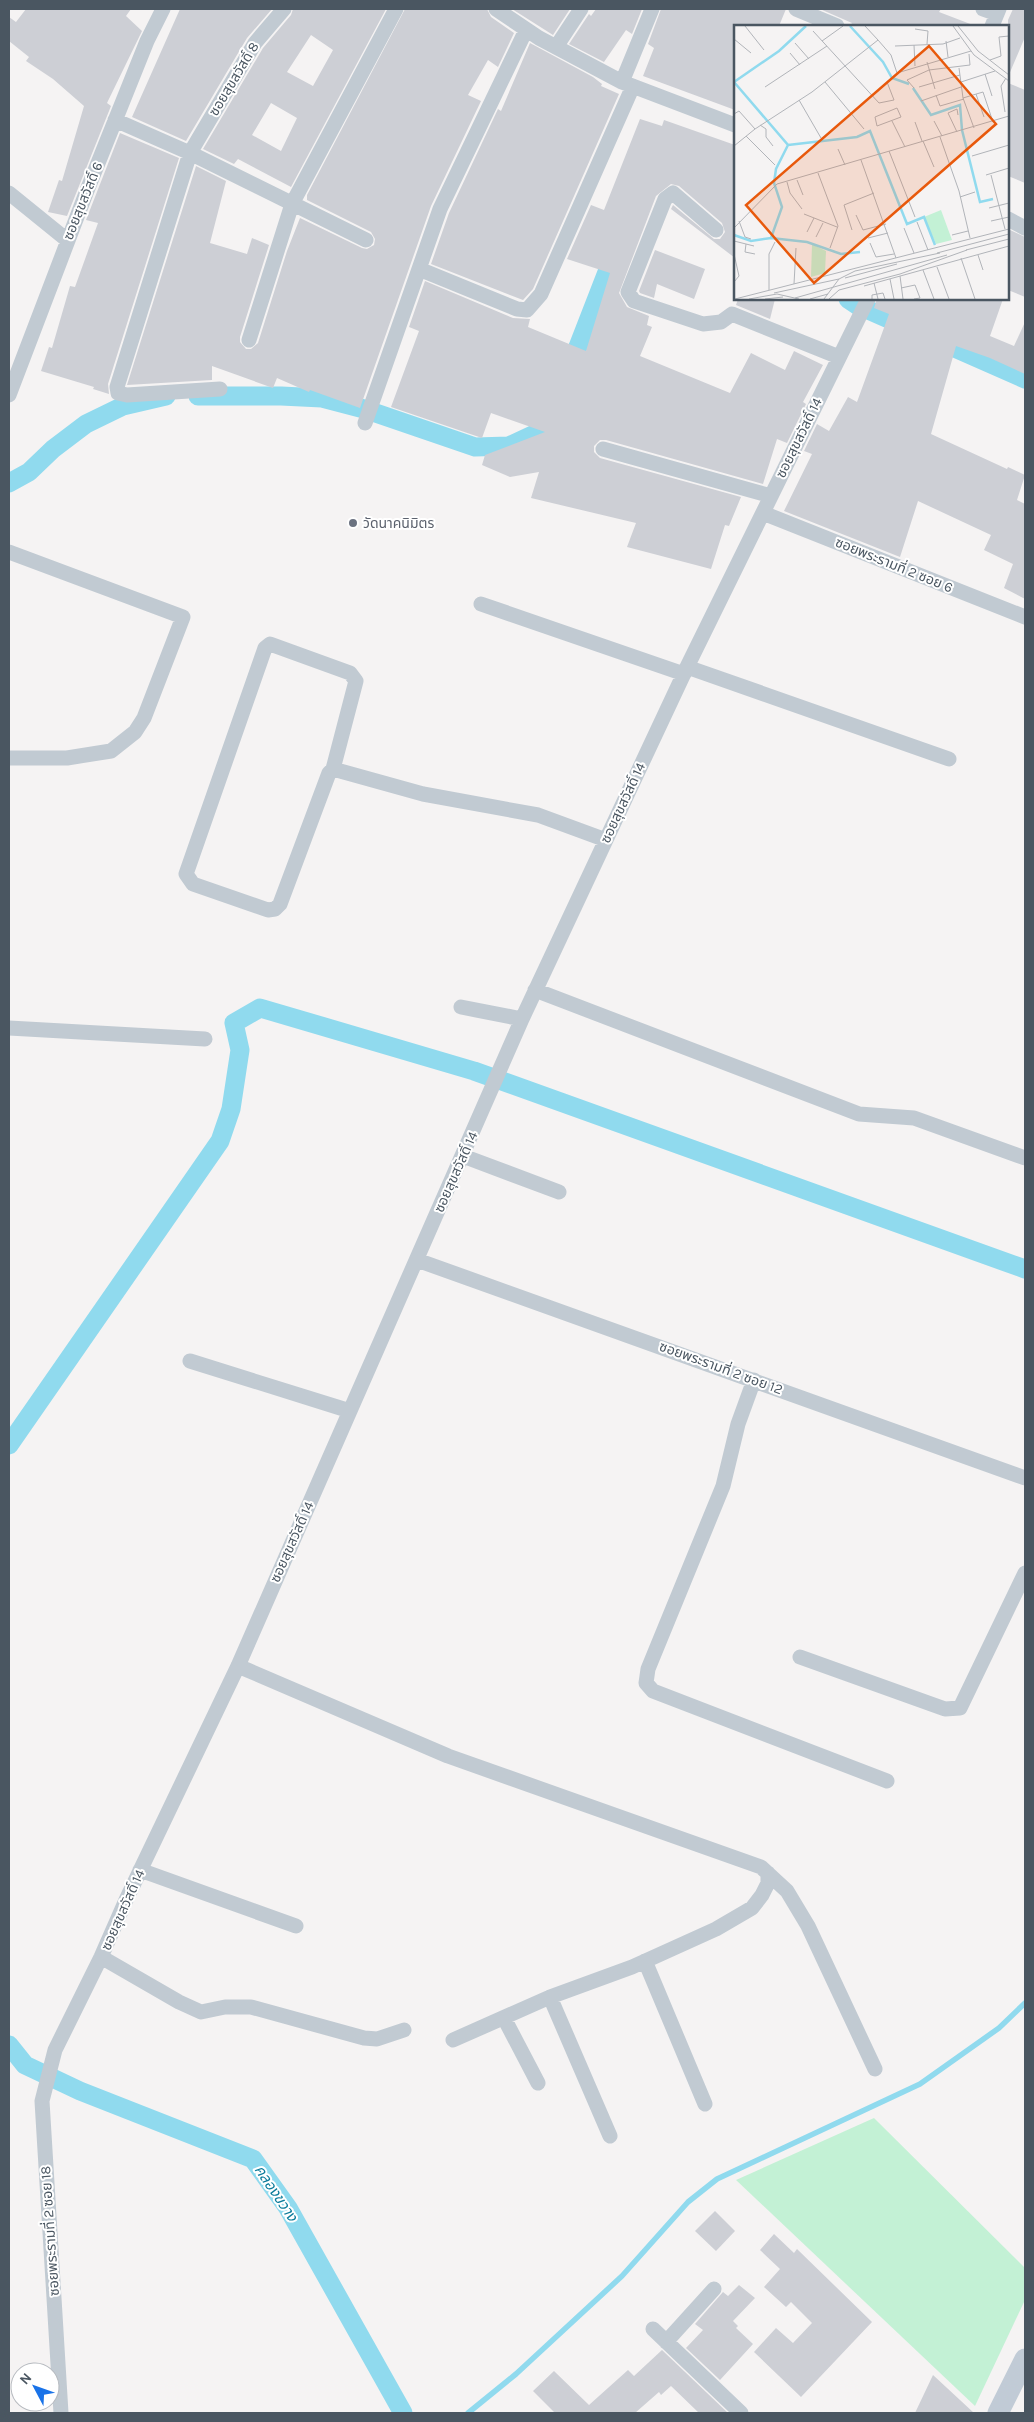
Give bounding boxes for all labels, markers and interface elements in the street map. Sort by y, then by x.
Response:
inset map [734,25,1009,300]
street label: ซอยสุขสวัสดิ์ 8 [205,39,263,119]
street label: ซอยสุขสวัสดิ์ 6 [59,159,106,243]
street label: ซอยสุขสวัสดิ์ 14 [772,395,826,481]
place label: วัดนาคนิมิตร [363,515,434,532]
marker: วัดนาคนิมิตร [347,517,359,529]
street label: ซอยพระรามที่ 2 ซอย 6 [833,532,956,596]
street label: ซอยสุขสวัสดิ์ 14 [597,760,649,846]
street label: ซอยสุขสวัสดิ์ 14 [430,1129,482,1215]
street label: ซอยพระรามที่ 2 ซอย 12 [657,1336,786,1398]
street label: ซอยสุขสวัสดิ์ 14 [266,1499,318,1585]
street label: ซอยสุขสวัสดิ์ 14 [97,1867,149,1953]
water label: คลองขวาง [251,2161,302,2225]
street label: ซอยพระรามที่ 2 ซอย 18 [35,2165,63,2297]
north arrow [10,2362,60,2412]
text: N [16,2369,35,2388]

